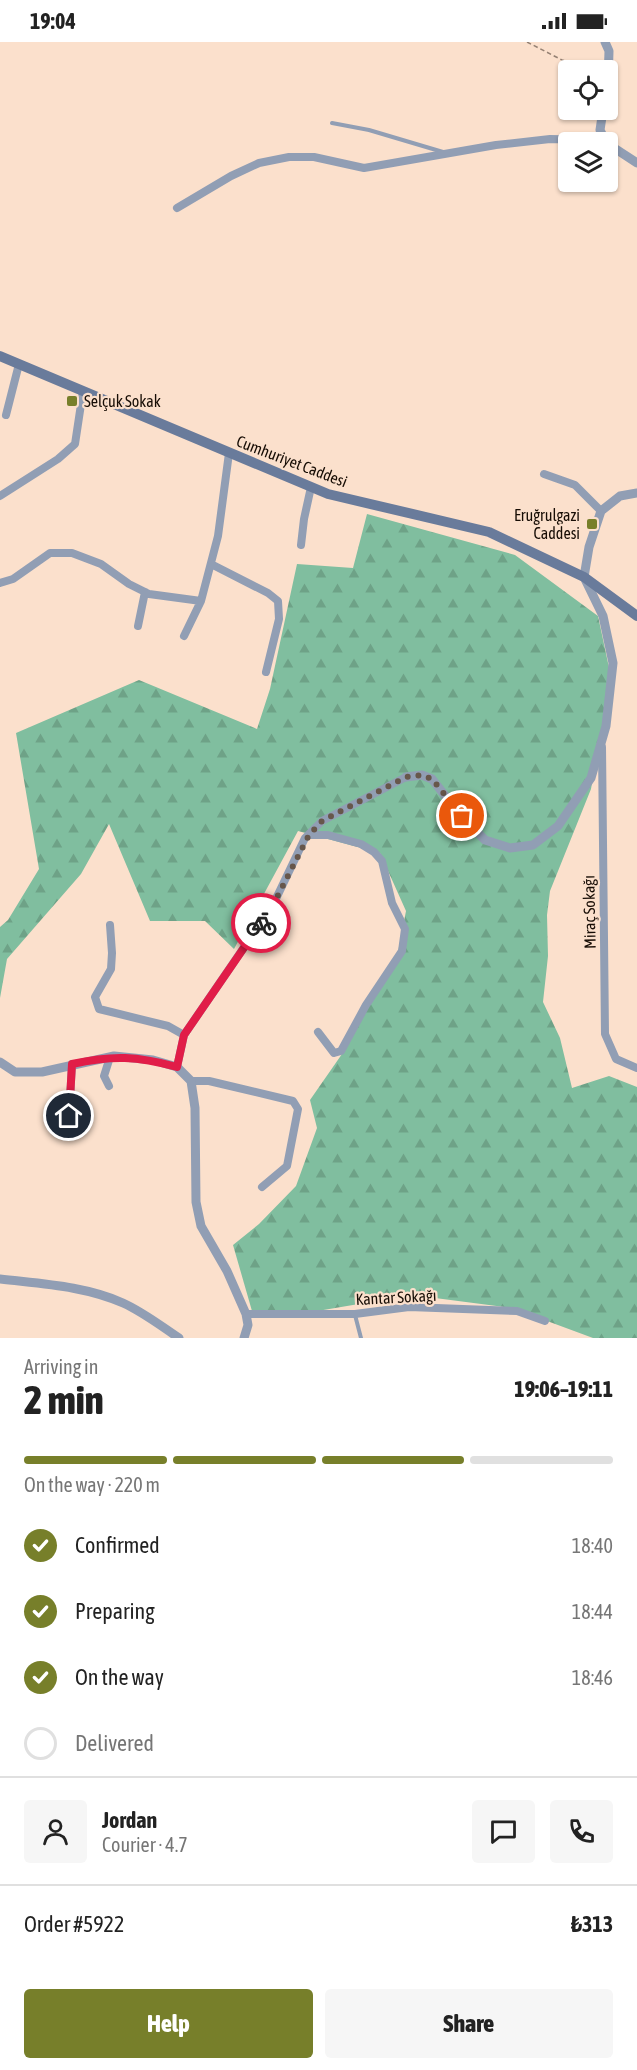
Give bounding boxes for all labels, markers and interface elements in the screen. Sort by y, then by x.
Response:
text: 19:04 [30,8,76,34]
map controls [558,60,618,192]
button: locate [558,60,618,120]
button: layers [558,132,618,192]
place label: Selçuk Sokak [84,392,161,411]
marker: Selçuk Sokak [65,394,79,408]
street label: Cumhuriyet Caddesi [234,432,350,491]
place label: Eruğrulgazi Caddesi [514,506,580,542]
marker: Eruğrulgazi Caddesi [585,517,599,531]
pin [436,790,487,841]
icon: bag [445,799,478,832]
street label: Miraç Sokağı [579,875,600,949]
courier [231,893,291,953]
icon: bike [245,907,278,940]
pin [43,1090,94,1141]
icon: home [52,1099,85,1132]
street label: Kantar Sokağı [355,1286,437,1309]
text: Arriving in [24,1355,98,1378]
text: 19:06–19:11 [514,1376,613,1402]
text: 2 min [24,1378,104,1422]
text: On the way · 220 m [24,1473,160,1496]
icon: check [24,1529,57,1562]
text: Confirmed [75,1532,160,1558]
text: 18:40 [572,1534,613,1557]
icon: check [24,1595,57,1628]
text: Preparing [75,1598,155,1624]
text: 18:44 [572,1600,613,1623]
icon: check [24,1661,57,1694]
text: On the way [75,1664,164,1690]
text: 18:46 [572,1666,613,1689]
text: Delivered [75,1730,154,1756]
button: person [24,1800,87,1863]
button: chat [472,1800,535,1863]
button: phone [550,1800,613,1863]
text: Jordan [102,1807,157,1833]
text: Courier · 4.7 [102,1833,188,1856]
text: Order #5922 [24,1911,124,1937]
text: ₺313 [571,1911,613,1937]
button: Help [24,1989,313,2058]
button: Share [325,1989,613,2058]

